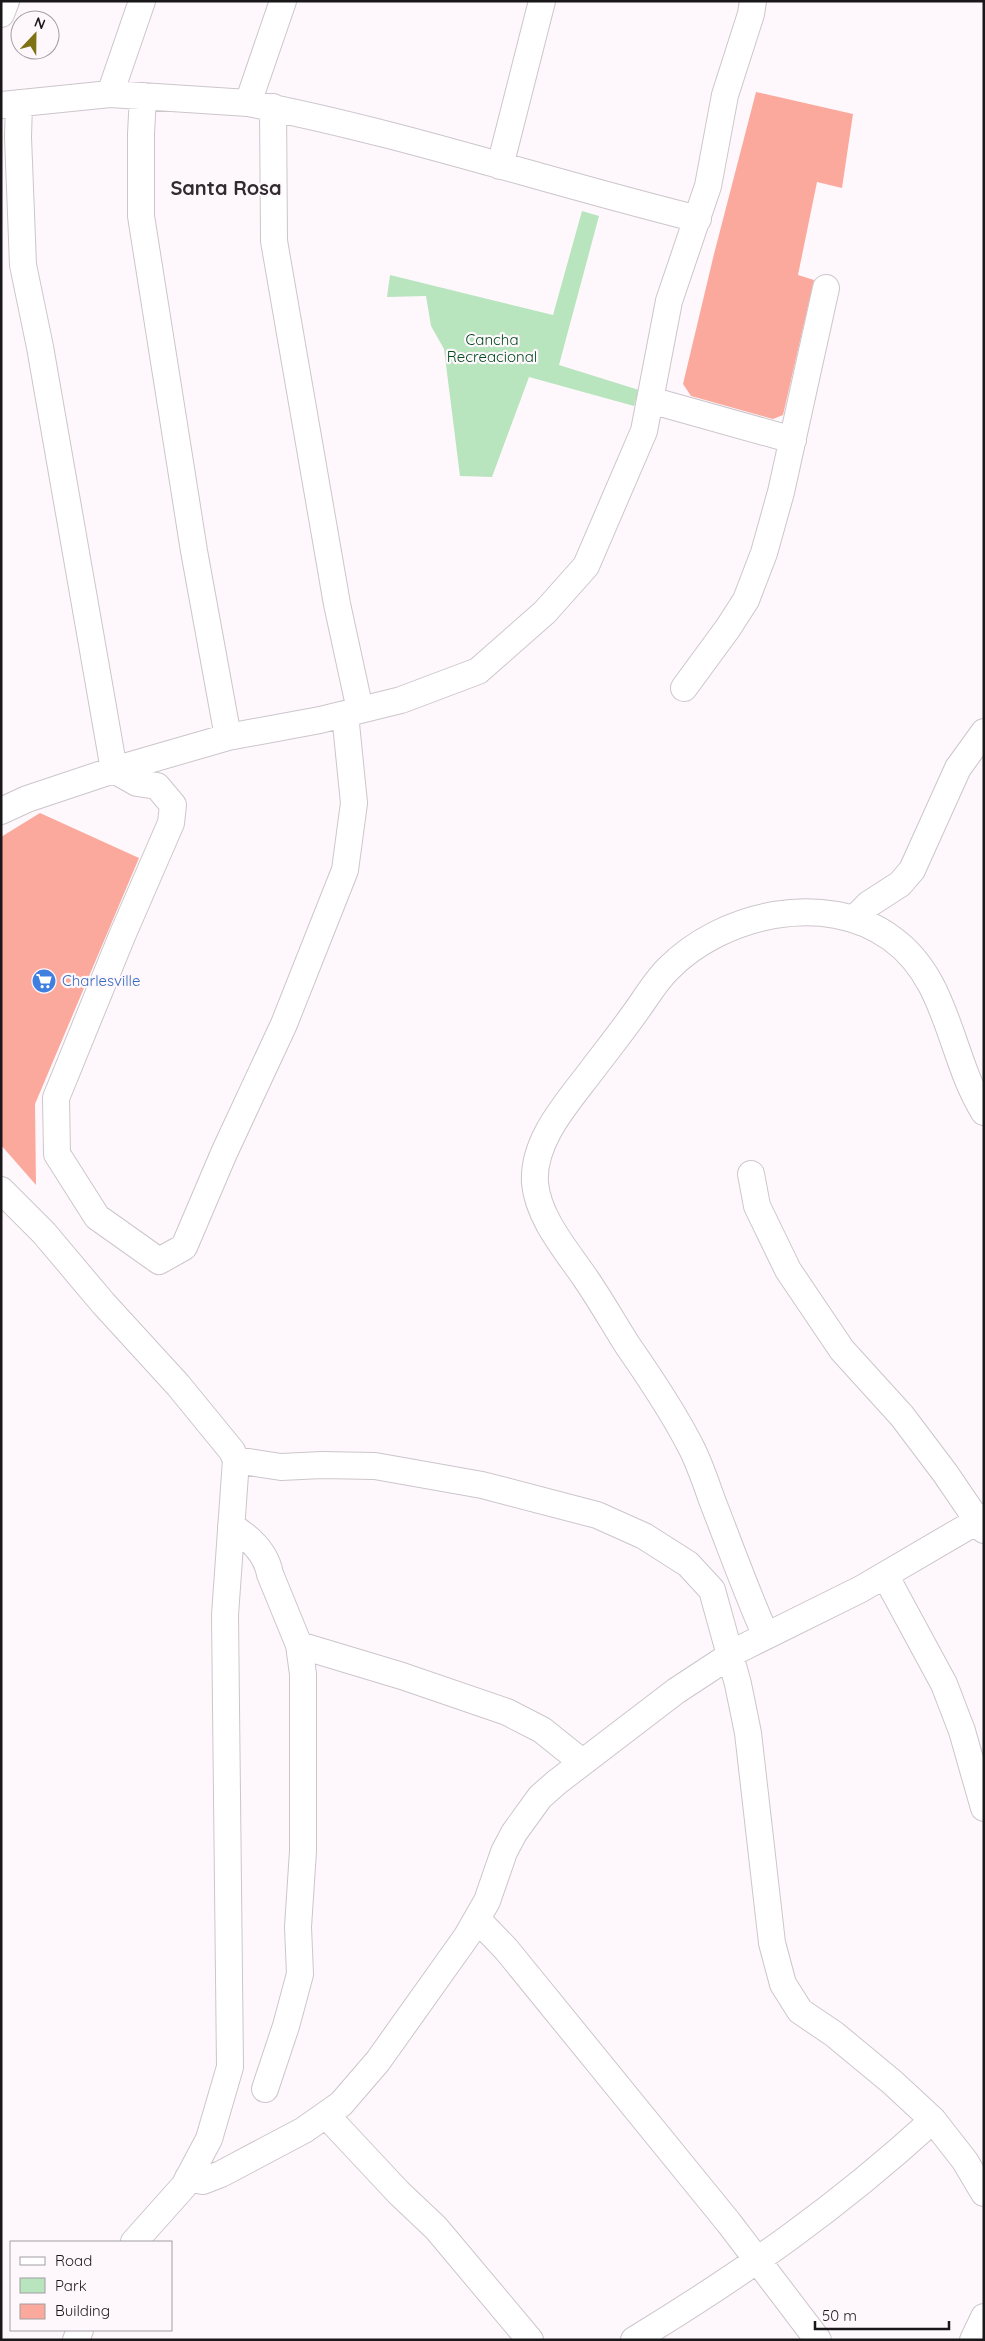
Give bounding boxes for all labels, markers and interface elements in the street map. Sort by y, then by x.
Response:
north arrow [10,10,60,60]
text: N [32,13,48,33]
district label: Santa Rosa [170,175,282,200]
park label: Cancha Recreacional [447,330,537,366]
supermarket icon: Charlesville [31,968,57,994]
place label: Charlesville [62,971,140,990]
legend [10,2241,172,2331]
text: Road [55,2251,92,2270]
text: Park [55,2276,87,2295]
scale bar [815,2298,949,2330]
text: Building [55,2301,110,2320]
text: 50 m [822,2306,857,2325]

